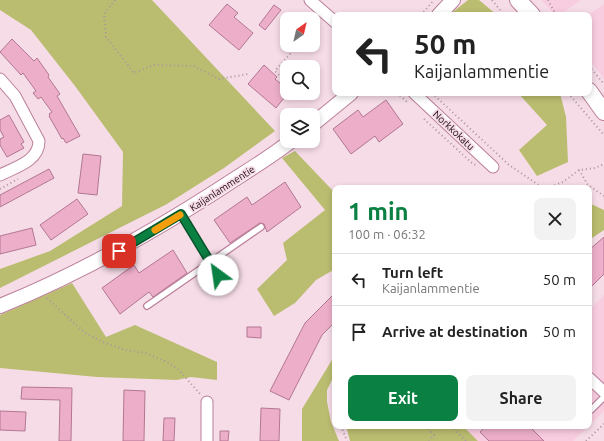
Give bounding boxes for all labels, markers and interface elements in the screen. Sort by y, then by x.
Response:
north arrow [280,12,320,52]
map controls [280,12,320,148]
icon: left [348,28,400,80]
text: 50 m [414,28,476,59]
button: search [280,60,320,100]
text: Kaijanlammentie [414,61,549,81]
button: layers [280,108,320,148]
street label: Norkkokatu [431,108,477,152]
street label: Kaijanlammentie [188,163,257,213]
text: 1 min [348,198,409,225]
button: close [534,198,576,240]
text: 100 m · 06:32 [348,227,426,241]
pin [102,234,136,268]
icon: arrive [108,240,130,262]
position arrow [197,254,239,296]
text: Turn left [382,264,443,281]
icon: left [348,269,370,291]
text: 50 m [543,271,576,288]
text: Kaijanlammentie [382,281,480,295]
icon: arrive [348,321,370,343]
text: Arrive at destination [382,323,528,340]
text: 50 m [543,323,576,340]
button: Exit [348,375,458,421]
button: Share [466,375,576,421]

